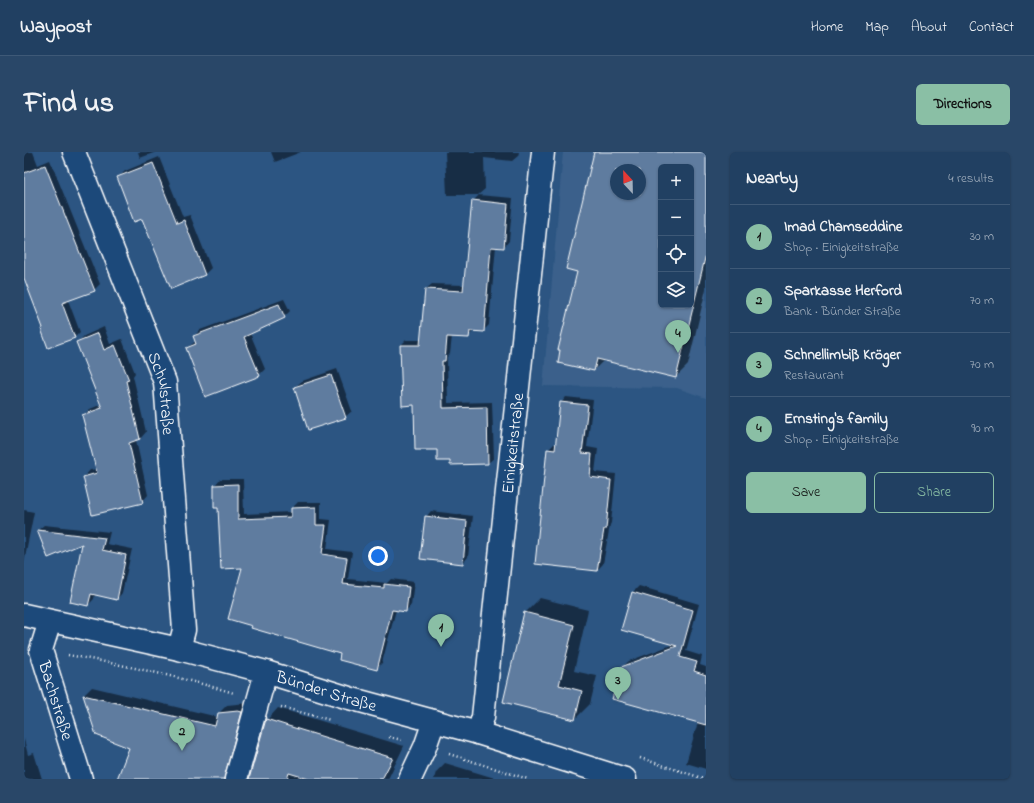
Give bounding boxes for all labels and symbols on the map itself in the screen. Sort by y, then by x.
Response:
north arrow [610,164,646,200]
pin: 4 [665,320,691,353]
street label: Schulstraße [140,349,180,436]
street label: Einigkeitstraße [496,392,531,495]
your location [368,546,388,566]
pin: 1 [428,614,454,647]
street label: Bachstraße [31,657,79,744]
street label: Bünder Straße [272,665,380,719]
pin: 3 [605,667,631,700]
pin: 2 [169,718,195,751]

